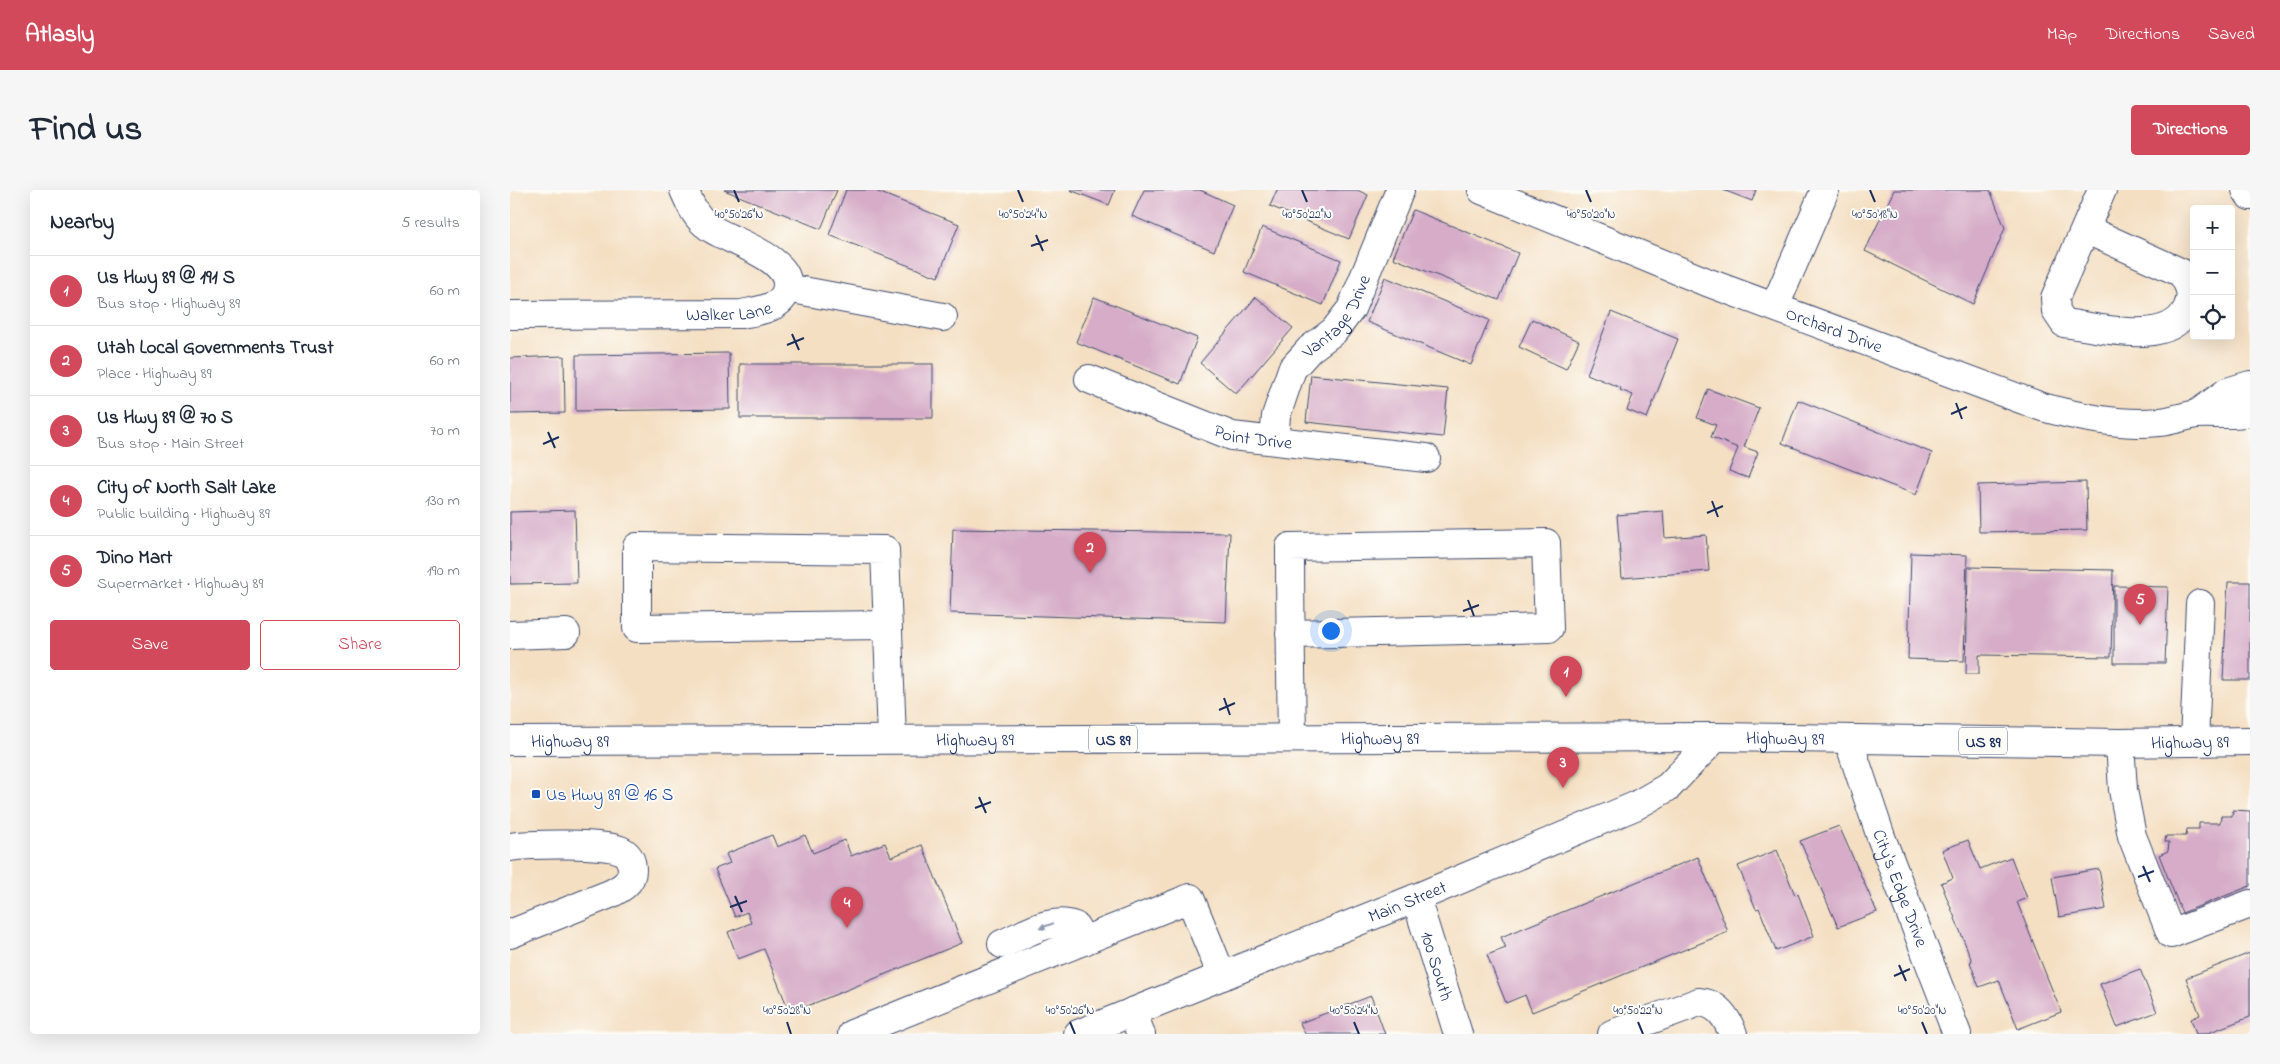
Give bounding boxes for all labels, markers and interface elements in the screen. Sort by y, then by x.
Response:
text: Atlasly [25,18,94,53]
text: Map [2047,22,2077,48]
text: Directions [2105,22,2180,48]
text: Saved [2208,22,2255,48]
text: Find us [30,105,142,156]
button: Directions [2131,105,2250,155]
map controls [2190,205,2235,340]
button: + [2190,205,2235,250]
text: 40°50'26"N [715,206,763,224]
text: 40°50'24"N [999,206,1047,224]
text: 40°50'22"N [1282,206,1332,224]
text: 40°50'20"N [1567,206,1615,224]
text: 40°50'18"N [1852,206,1898,224]
text: Nearby [50,208,114,238]
text: 5 results [401,211,460,235]
button: − [2190,250,2235,295]
text: Us Hwy 89 @ 191 S [97,265,235,292]
street label: Vantage Drive [1296,271,1379,365]
text: 1 [63,279,69,303]
text: 60 m [430,279,460,303]
text: Bus stop · Highway 89 [97,292,240,316]
button: locate [2190,295,2235,340]
street label: Walker Lane [686,296,777,329]
street label: Orchard Drive [1781,302,1887,362]
text: Utah Local Governments Trust [97,335,334,362]
text: 2 [62,349,70,373]
text: 60 m [430,349,460,373]
text: Place · Highway 89 [97,362,212,386]
text: Us Hwy 89 @ 70 S [97,405,233,432]
text: 3 [63,419,69,443]
text: 70 m [430,419,460,443]
street label: Point Drive [1209,419,1294,458]
text: Bus stop · Main Street [97,432,244,456]
text: City of North Salt Lake [97,475,276,502]
text: 4 [63,489,69,513]
text: 130 m [425,489,460,513]
text: Public building · Highway 89 [97,502,270,526]
pin: 2 [1074,532,1106,573]
text: Dino Mart [97,545,172,572]
text: 5 [61,559,71,583]
text: 190 m [427,559,460,583]
text: Supermarket · Highway 89 [97,572,263,596]
pin: 5 [2124,584,2156,625]
your location [1318,618,1344,644]
button: Save [50,620,250,670]
button: Share [260,620,460,670]
pin: 1 [1550,656,1582,697]
road number: US 89 [1089,726,1137,752]
street label: Highway 89 [1746,726,1825,754]
street label: Highway 89 [1341,727,1420,754]
street label: Highway 89 [936,728,1015,756]
road number: US 89 [1959,728,2007,754]
street label: Highway 89 [531,730,610,757]
street label: Highway 89 [2151,730,2230,758]
pin: 3 [1547,747,1579,788]
place label: Us Hwy 89 @ 16 S [546,783,673,809]
marker: Us Hwy 89 @ 16 S [530,788,542,800]
street label: City's Edge Drive [1864,826,1934,952]
street label: Main Street [1365,875,1451,931]
pin: 4 [831,887,863,928]
one-way arrow [1038,922,1053,930]
street label: 100 South [1412,928,1458,1004]
text: 40°50'28"N [763,1002,811,1020]
text: 40°50'26"N [1046,1002,1094,1020]
text: 40°50'24"N [1330,1002,1378,1020]
text: 40°50'22"N [1613,1002,1663,1020]
text: 40°50'20"N [1898,1002,1946,1020]

